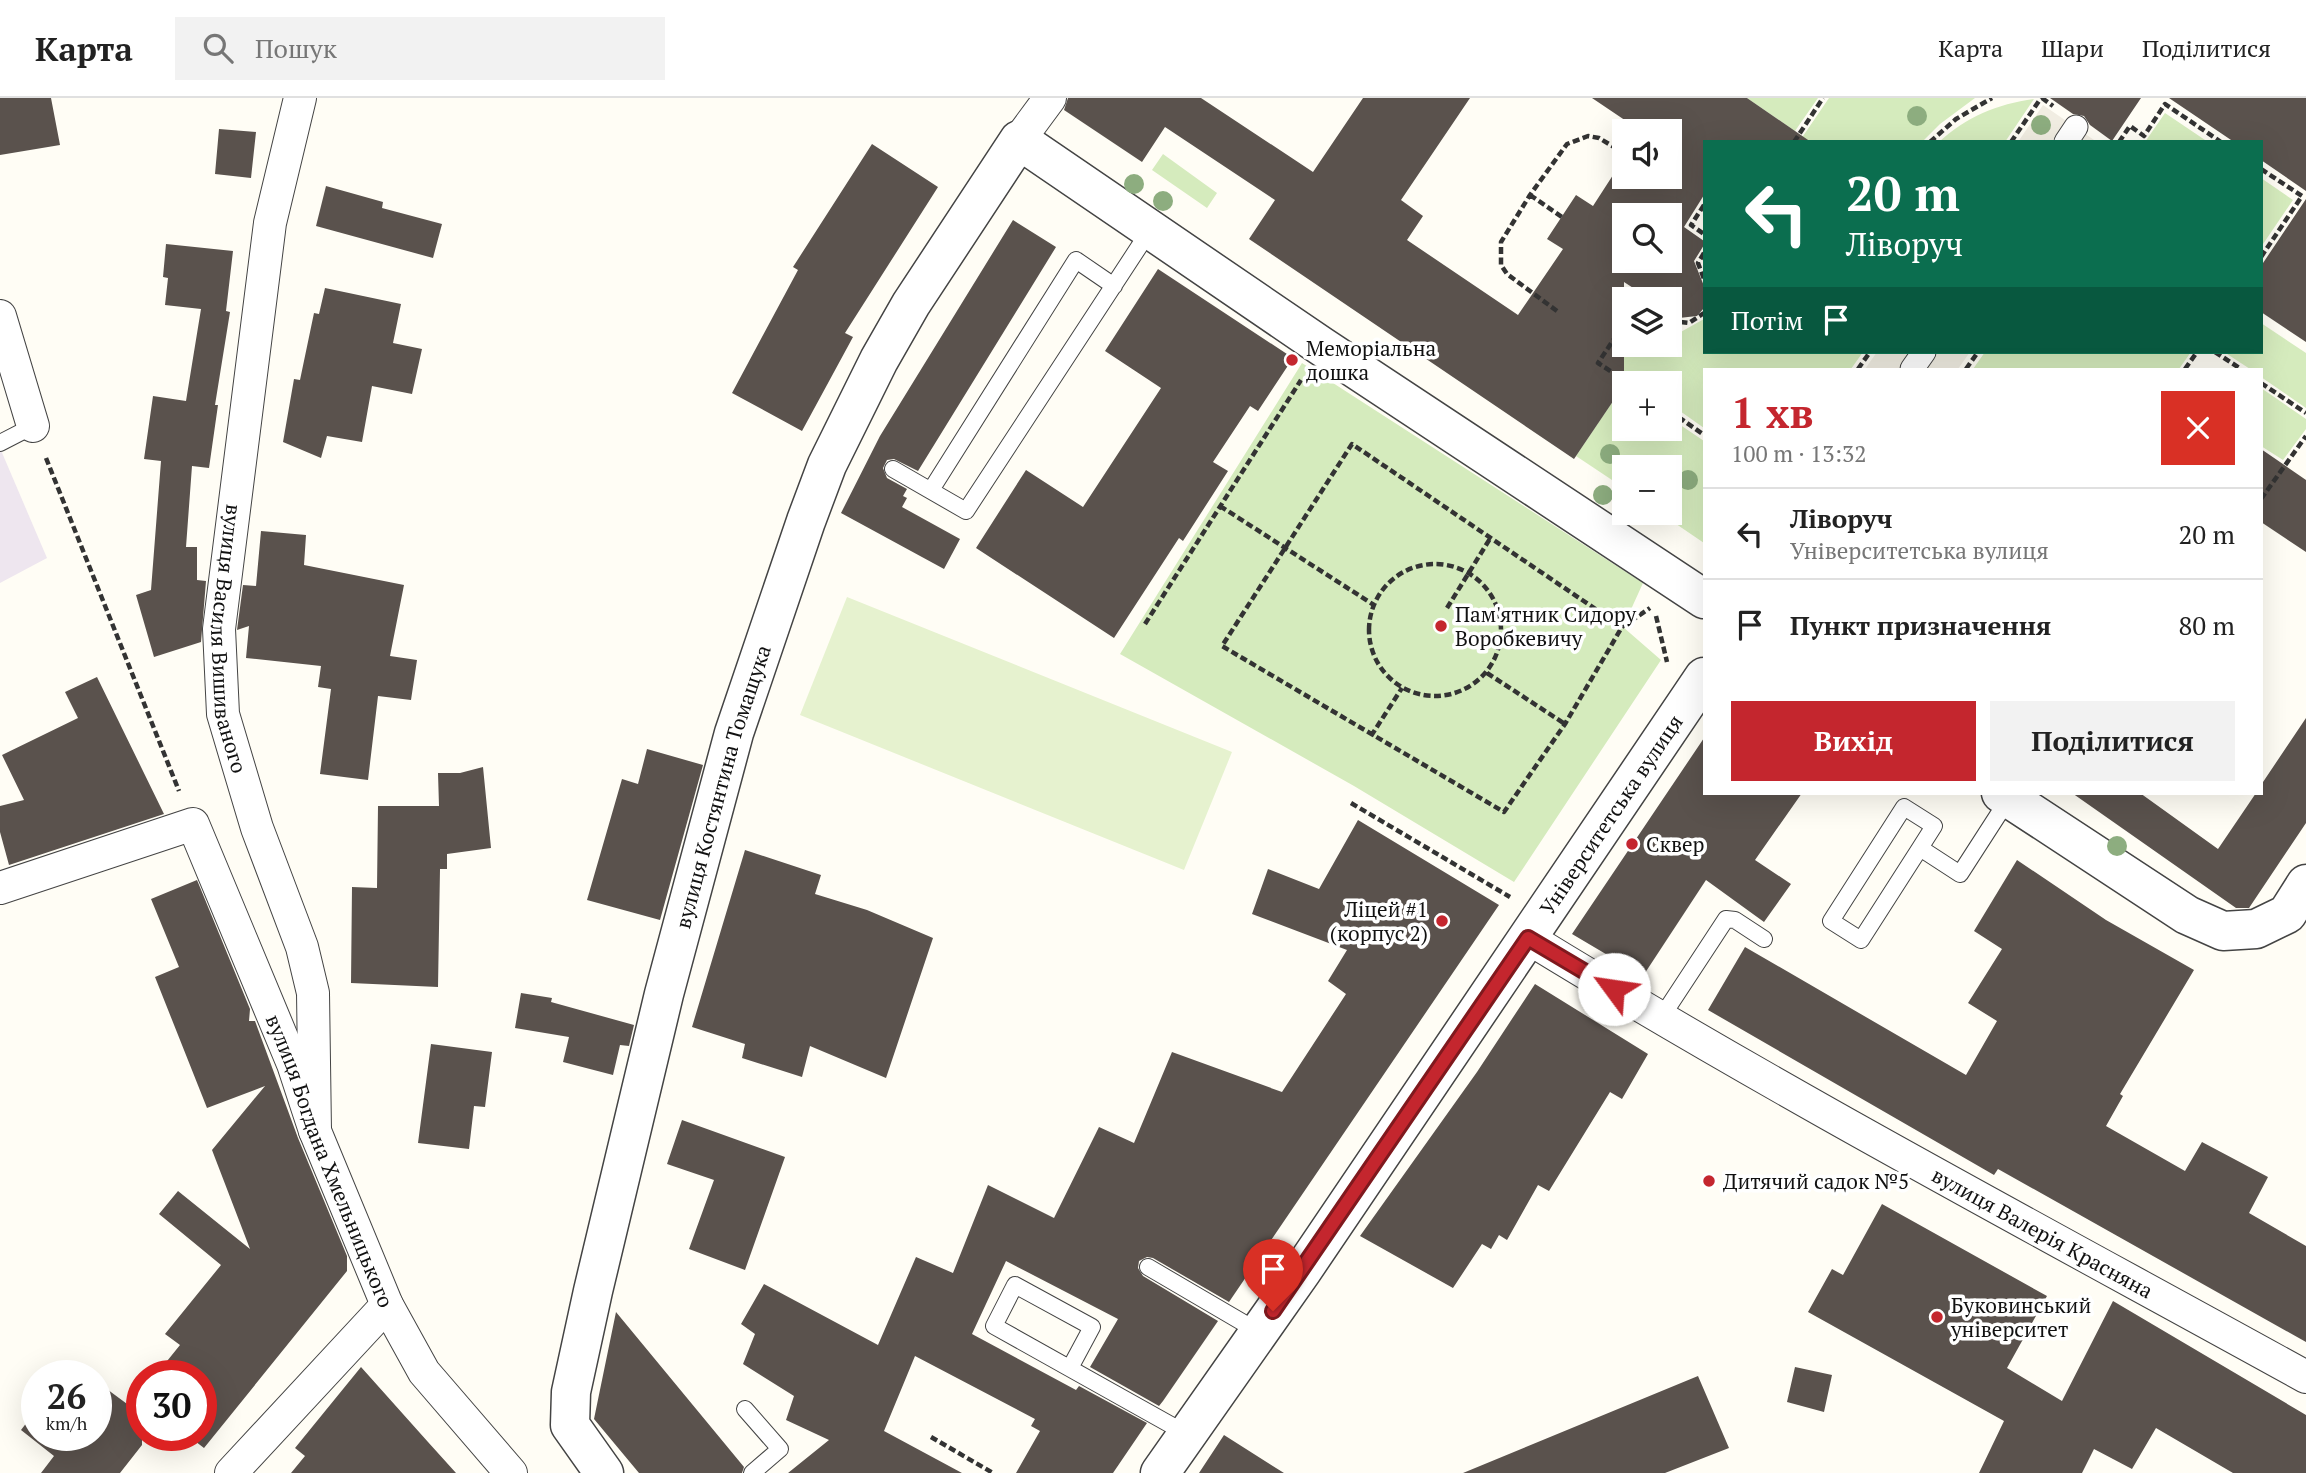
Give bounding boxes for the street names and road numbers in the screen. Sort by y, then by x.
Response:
street label: вулиця Василя Вишиваного [205,503,254,776]
street label: вулиця Костянтина Томащука [668,641,777,932]
street label: Університетська вулиця [1533,709,1689,920]
street label: вулиця Богдана Хмельницького [260,1010,400,1312]
street label: вулиця Валерія Красняна [1927,1161,2158,1305]

